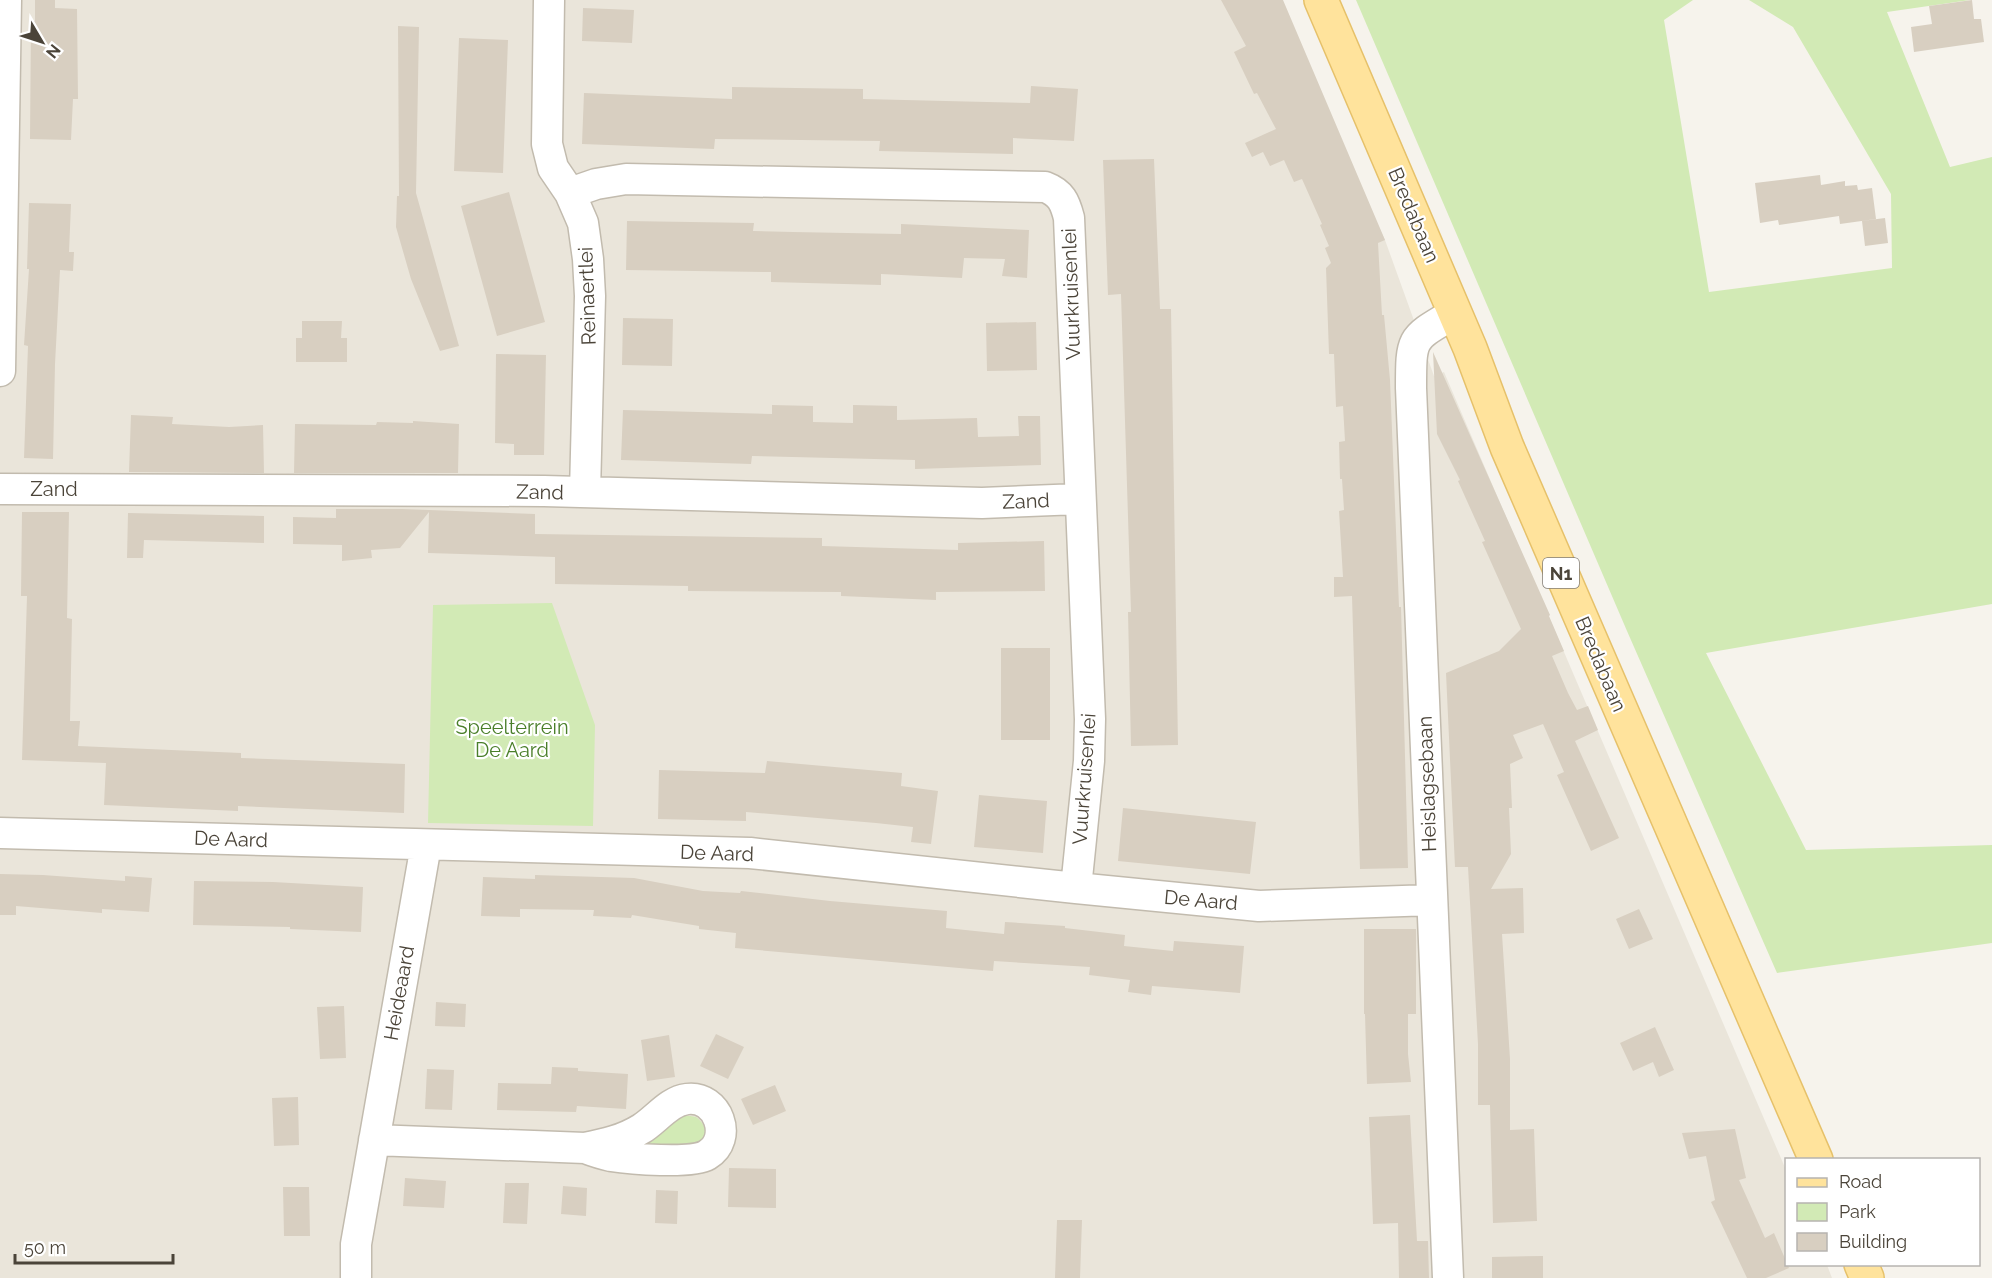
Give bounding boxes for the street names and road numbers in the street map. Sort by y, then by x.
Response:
street label: Bredabaan [1383,164,1445,266]
street label: Vuurkruisenlei [1057,228,1085,360]
street label: Reinaertlei [573,246,601,346]
street label: Zand [30,477,78,501]
street label: Zand [516,480,564,504]
street label: Zand [1002,488,1050,514]
road number: N1 [1543,558,1579,588]
street label: Bredabaan [1570,613,1632,715]
street label: Vuurkruisenlei [1067,712,1101,846]
street label: Heislagsebaan [1413,715,1441,853]
street label: De Aard [194,826,268,852]
street label: De Aard [680,840,754,866]
street label: De Aard [1163,885,1239,915]
street label: Heideaard [379,944,419,1042]

